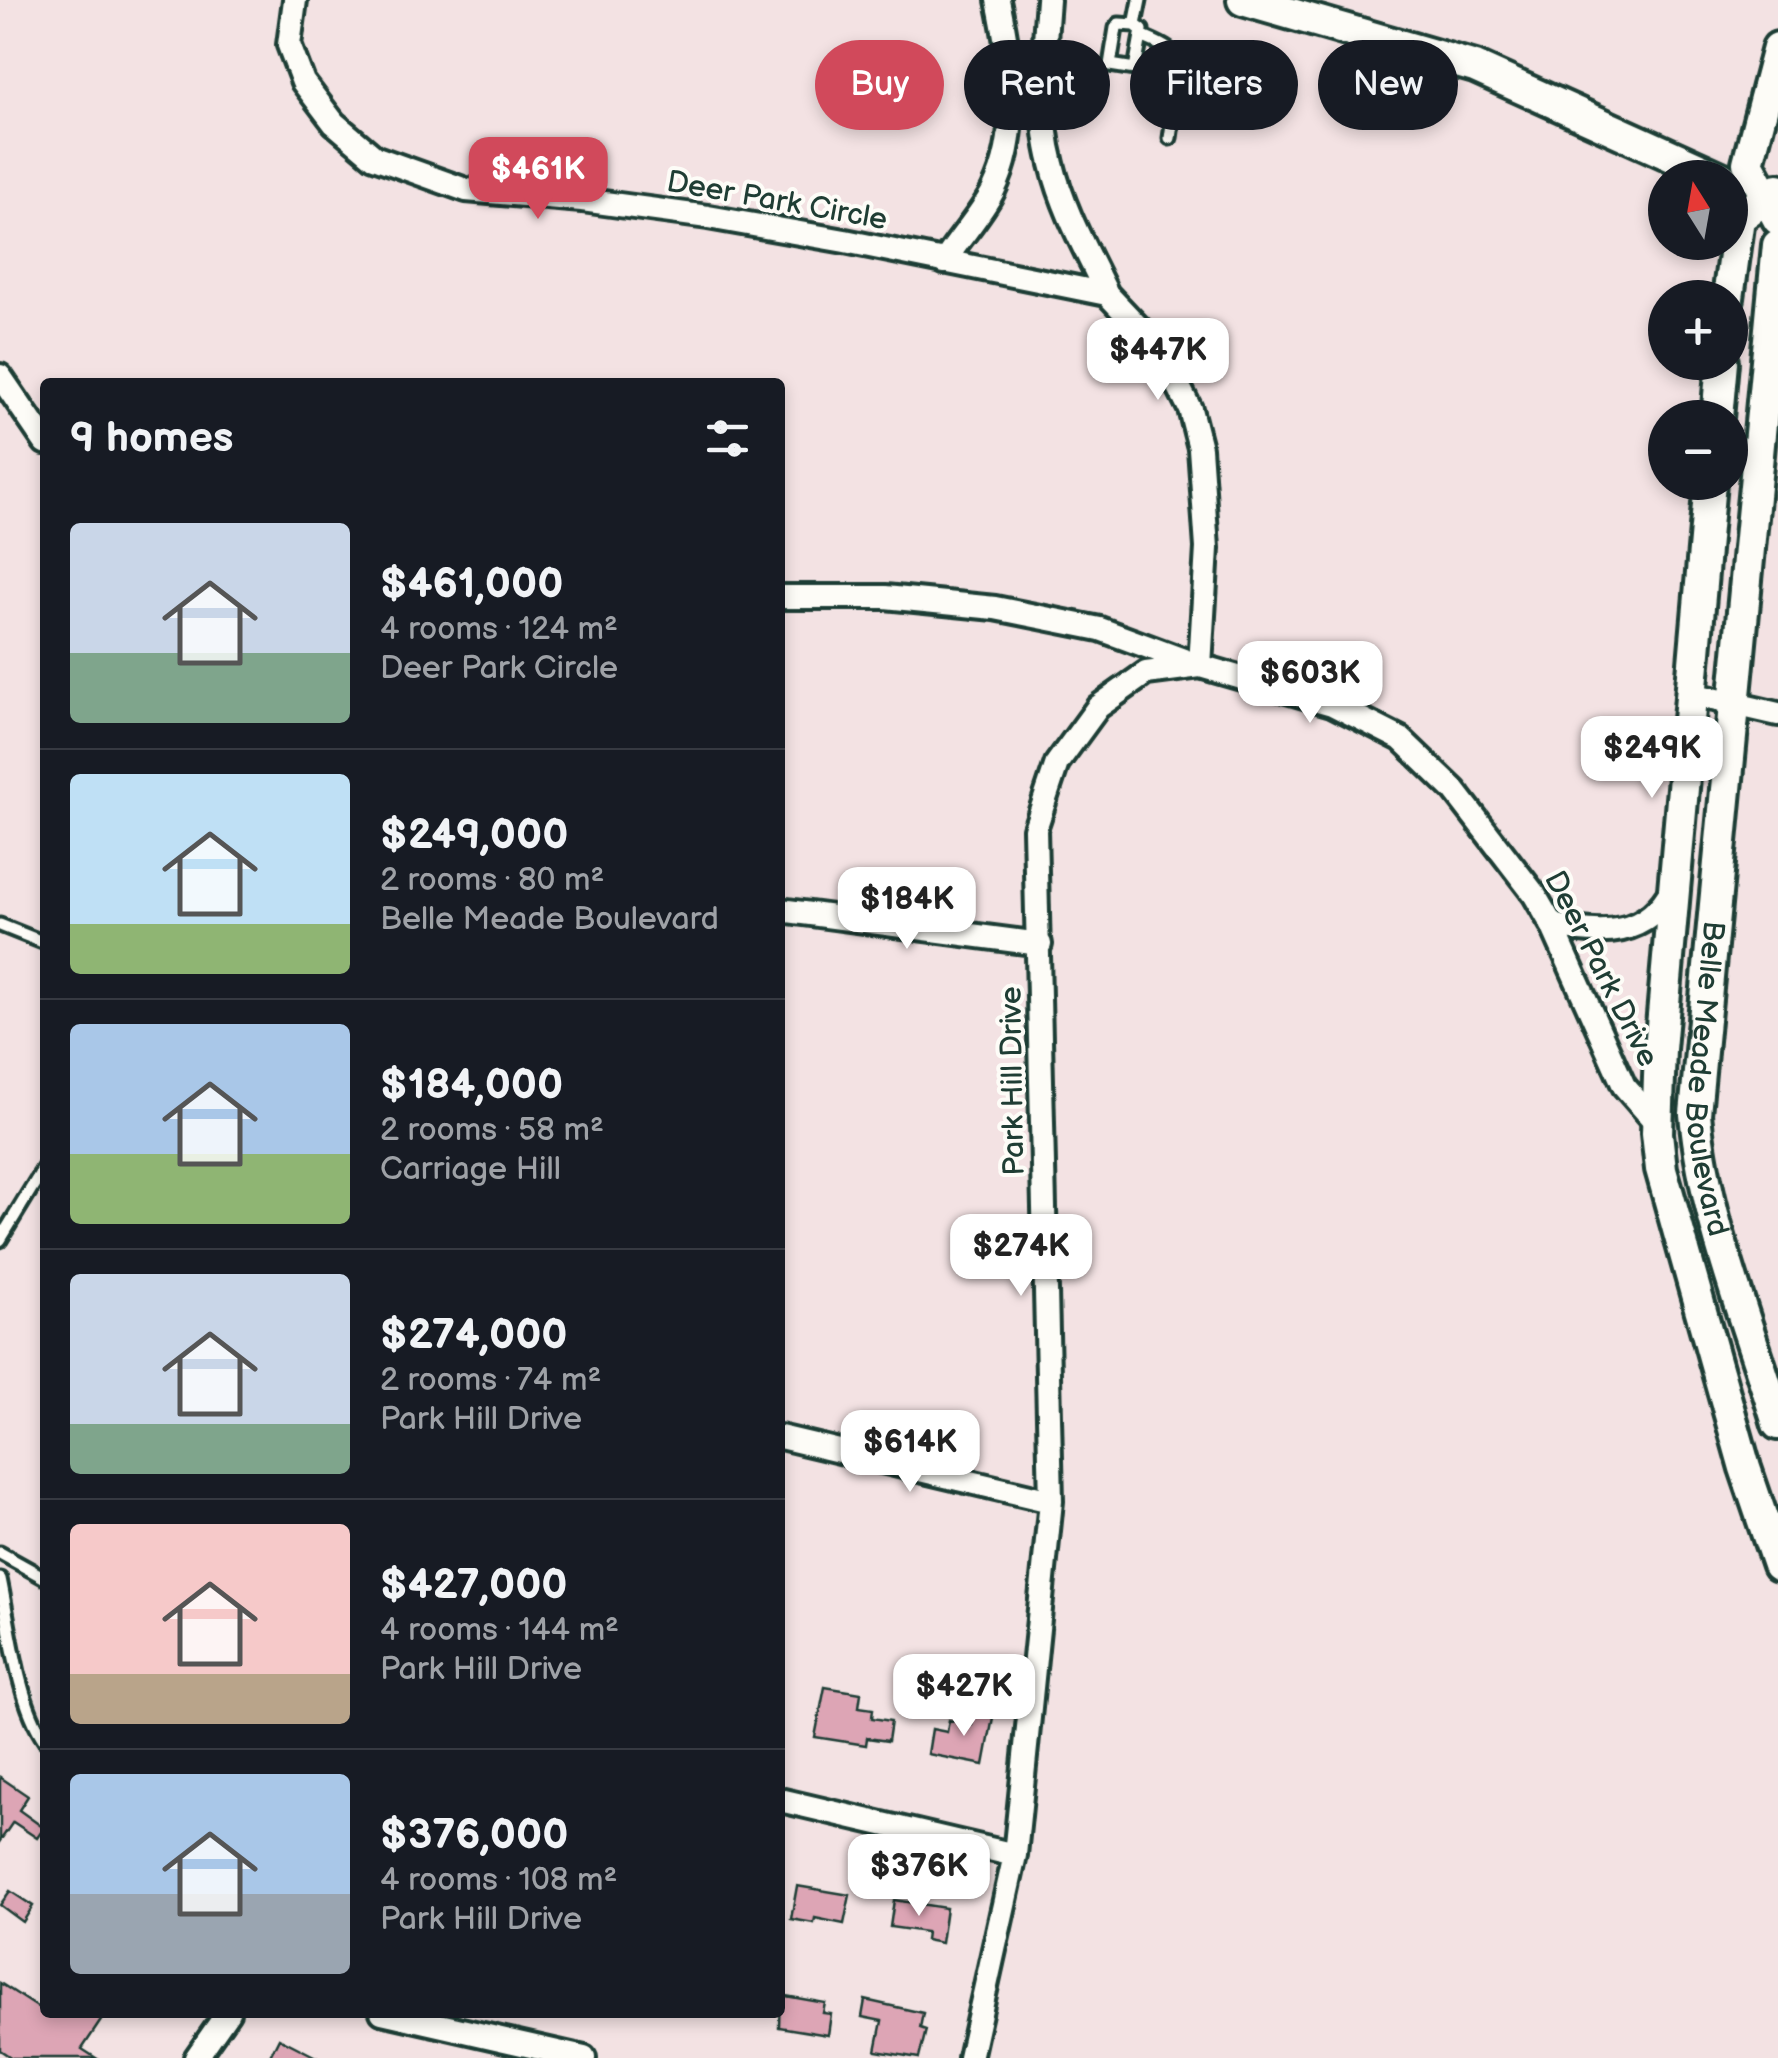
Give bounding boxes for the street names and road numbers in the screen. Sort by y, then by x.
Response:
street label: Deer Park Circle [664,164,890,238]
street label: Deer Park Drive [1536,865,1666,1073]
street label: Belle Meade Boulevard [1676,919,1736,1240]
street label: Park Hill Drive [993,986,1033,1176]

